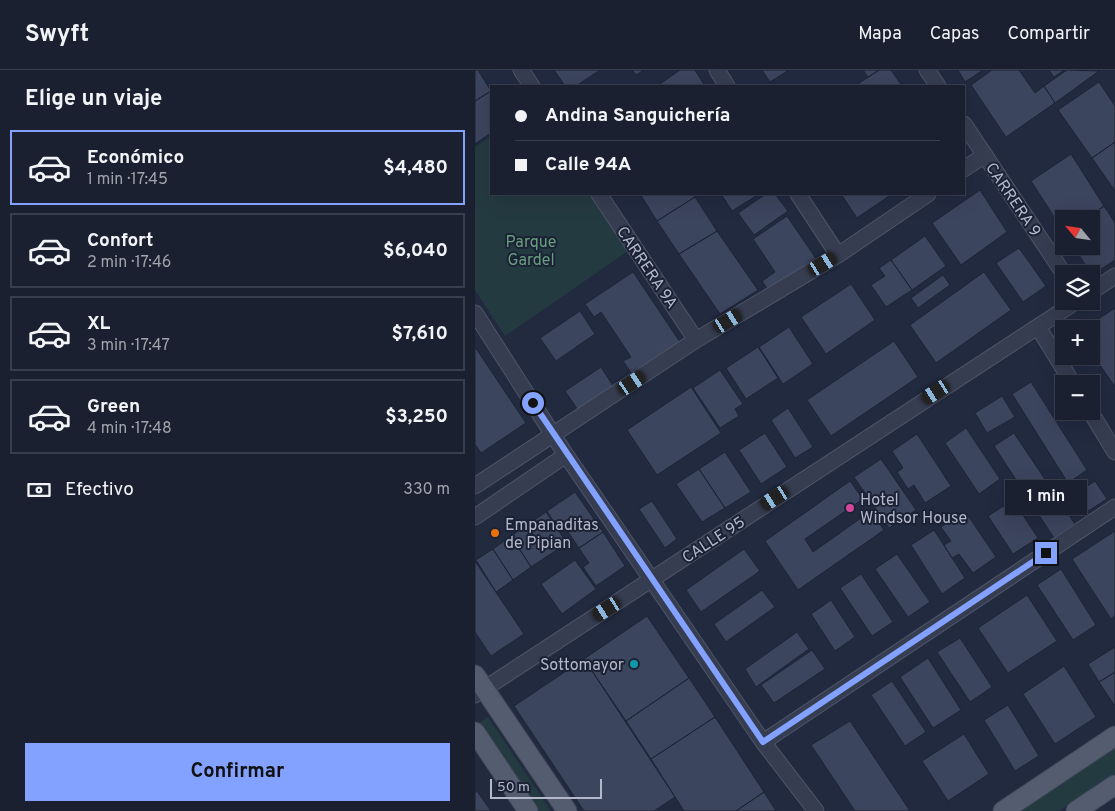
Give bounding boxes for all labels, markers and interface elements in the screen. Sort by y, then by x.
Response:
text: Swyft [25,20,89,50]
text: Mapa [858,23,902,46]
text: Capas [930,23,979,46]
text: Compartir [1007,23,1090,46]
text: Elige un viaje [25,86,162,113]
text: Andina Sanguichería [545,104,730,128]
icon: car [27,145,72,190]
text: Económico [87,146,184,170]
text: Calle 94A [545,153,631,177]
text: $4,480 [383,156,448,180]
street label: CARRERA 9 [980,159,1044,241]
text: 1 min · 17:45 [87,170,168,190]
north arrow [1055,210,1100,255]
map controls [1055,210,1100,420]
street label: CARRERA 9A [611,223,681,313]
icon: car [27,228,72,273]
text: Confort [87,229,153,253]
park label: Parque Gardel [506,233,556,271]
text: $6,040 [383,239,448,263]
car [806,250,839,278]
text: 2 min · 17:46 [87,253,171,273]
button: layers [1055,265,1100,310]
car [711,307,744,335]
icon: car [27,311,72,356]
text: XL [87,312,110,336]
button: + [1055,320,1100,365]
text: $7,610 [391,322,448,346]
text: 3 min · 17:47 [87,336,170,356]
car [615,368,648,398]
button: − [1055,375,1100,420]
car [919,378,952,406]
route start [522,392,544,414]
icon: car [27,394,72,439]
text: Green [87,395,140,419]
text: $3,250 [385,405,448,429]
text: 4 min · 17:48 [87,419,172,439]
icon: cash [25,476,53,504]
text: Efectivo [65,478,134,502]
text: 330 m [403,480,450,500]
callout: 1 min [1005,480,1087,516]
car [758,484,791,512]
text: 1 min [1027,487,1065,507]
place label: Hotel Windsor House [860,491,967,529]
marker: Hotel Windsor House [844,502,856,514]
street label: CALLE 95 [679,513,749,568]
place label: Empanaditas de Pipian [505,516,599,554]
marker: Empanaditas de Pipian [489,527,501,539]
route end [1035,542,1057,564]
car [590,595,623,623]
place label: Sottomayor [540,656,624,676]
marker: Sottomayor [628,658,640,670]
button: Confirmar [25,743,450,801]
scale bar [490,776,603,799]
text: 50 m [497,779,530,796]

